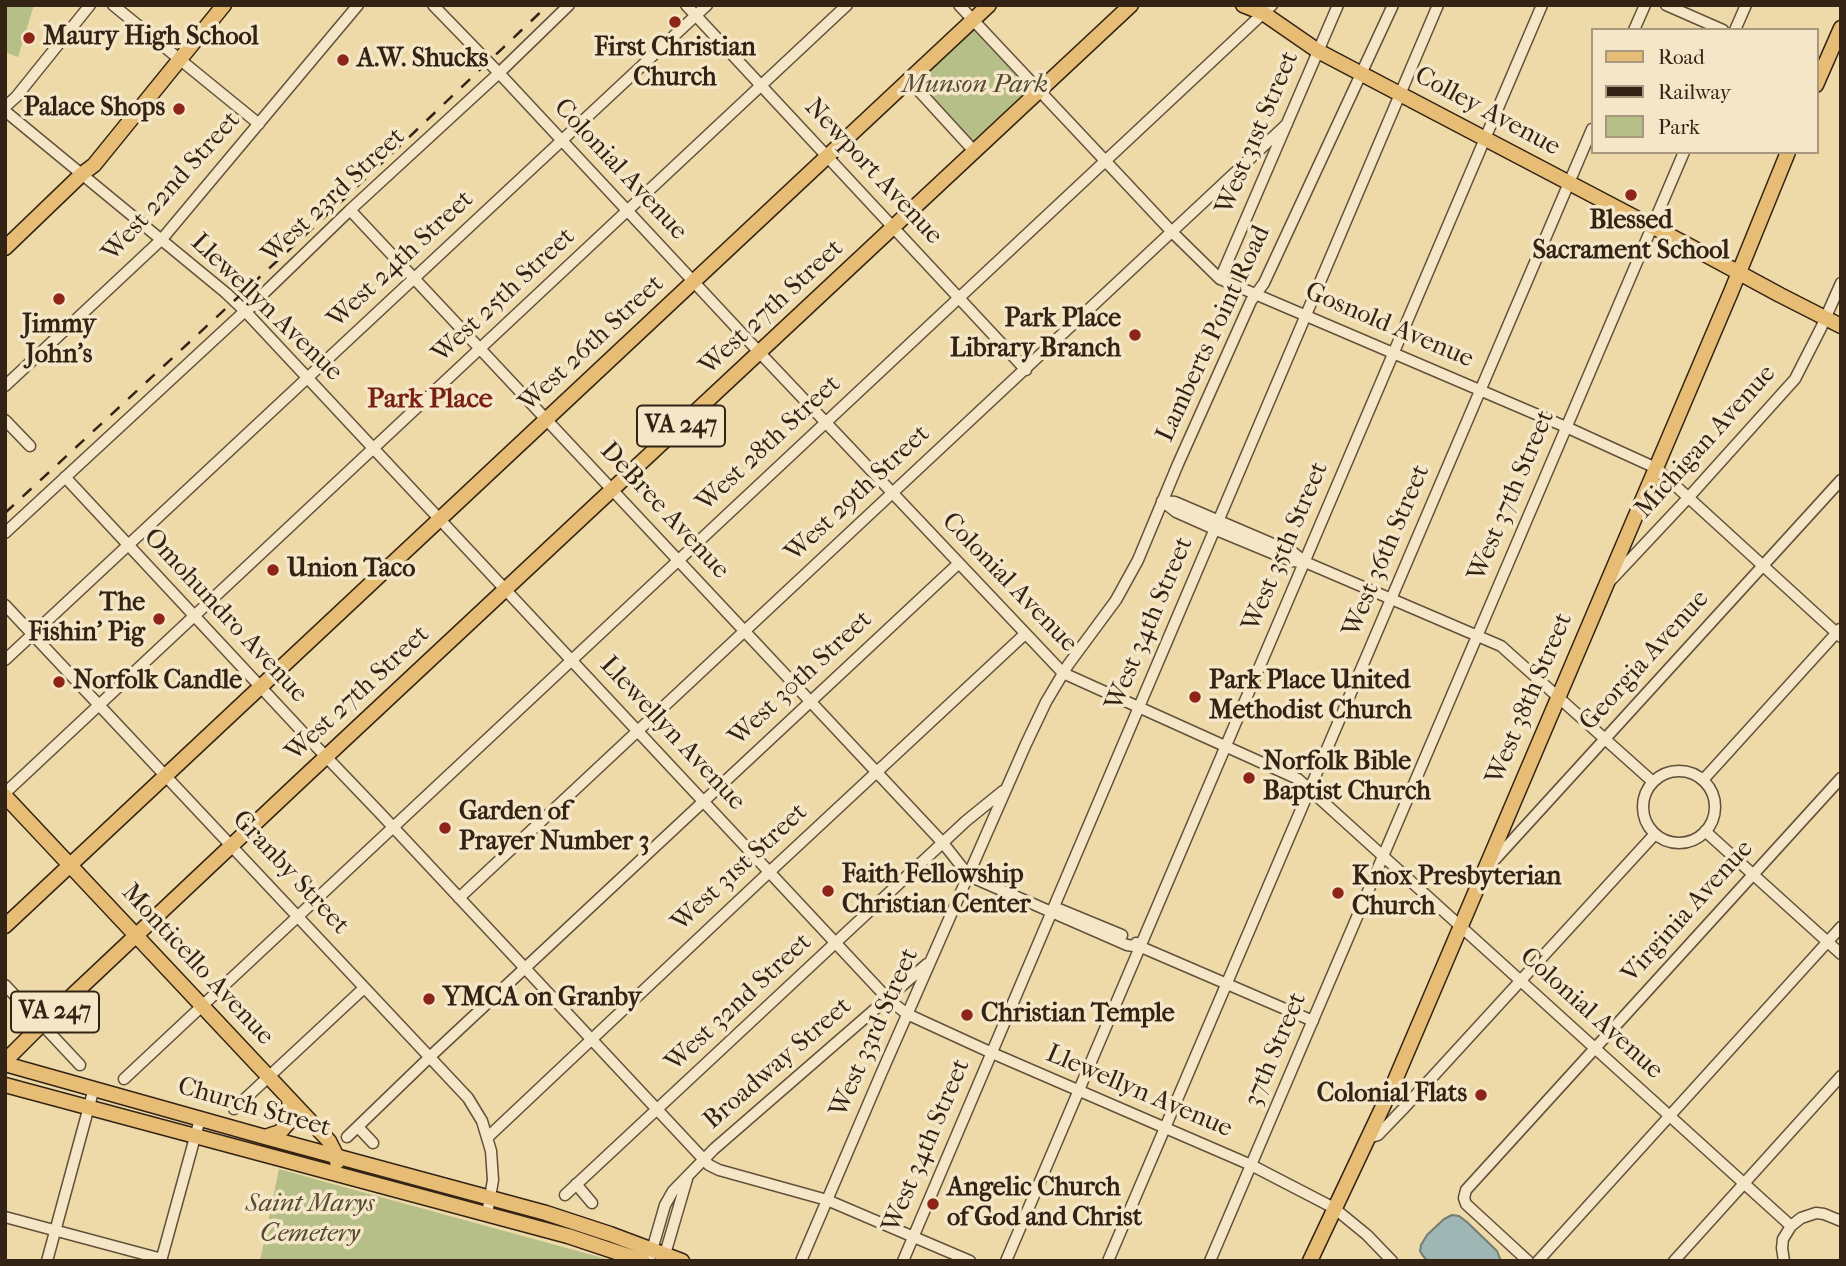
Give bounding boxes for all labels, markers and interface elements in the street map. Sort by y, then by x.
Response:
marker: First Christian Church [667,14,683,30]
place label: Maury High School [43,22,259,54]
legend [1590,28,1818,154]
marker: Maury High School [21,30,37,46]
place label: First Christian Church [594,33,756,94]
place label: A.W. Shucks [357,44,488,76]
text: Road [1658,45,1705,69]
street label: West 31st Street [1210,47,1306,219]
marker: A.W. Shucks [335,52,351,68]
street label: Colley Avenue [1409,61,1565,163]
park label: Munson Park [902,70,1048,102]
text: Railway [1658,80,1731,104]
street label: Newport Avenue [797,92,949,252]
place label: Palace Shops [24,93,165,125]
street label: Colonial Avenue [547,93,693,247]
marker: Palace Shops [171,101,187,117]
street label: West 22nd Street [96,106,248,268]
text: Park [1658,115,1700,139]
street label: West 23rd Street [256,122,412,270]
street label: West 24th Street [322,185,480,335]
marker: Blessed Sacrament School [1623,187,1639,203]
place label: Blessed Sacrament School [1533,206,1729,268]
street label: Lamberts Point Road [1150,221,1278,447]
street label: West 25th Street [426,222,582,370]
street label: Llewellyn Avenue [184,228,348,388]
street label: West 27th Street [694,233,850,383]
street label: West 26th Street [513,269,671,419]
street label: Gosnold Avenue [1300,277,1478,375]
marker: Jimmy John's [51,291,67,307]
place label: Park Place Library Branch [950,304,1121,366]
place label: Jimmy John's [22,310,96,372]
marker: Park Place Library Branch [1127,327,1143,343]
street label: Michigan Avenue [1629,359,1783,525]
street label: West 28th Street [690,369,848,519]
district label: Park Place [367,383,493,417]
road number: VA 247 [637,405,725,446]
street label: West 37th Street [1462,406,1562,586]
street label: West 29th Street [779,419,937,569]
street label: DeBree Avenue [593,436,735,586]
street label: West 35th Street [1236,458,1336,636]
street label: West 36th Street [1337,460,1437,642]
street label: Colonial Avenue [935,507,1083,659]
street label: Omohundro Avenue [136,522,314,710]
street label: West 34th Street [1099,533,1201,715]
place label: Union Taco [287,554,415,586]
marker: Union Taco [265,562,281,578]
street label: Georgia Avenue [1574,584,1716,738]
place label: The Fishin' Pig [28,588,145,650]
street label: West 30th Street [723,605,879,753]
street label: West 38th Street [1480,609,1580,789]
marker: The Fishin' Pig [151,611,167,627]
street label: West 27th Street [280,619,436,769]
street label: Llewellyn Avenue [593,651,751,817]
place label: Norfolk Candle [73,666,242,698]
place label: Park Place United Methodist Church [1209,666,1412,728]
marker: Norfolk Candle [51,674,67,690]
marker: Park Place United Methodist Church [1187,689,1203,705]
place label: Norfolk Bible Baptist Church [1263,747,1431,808]
marker: Norfolk Bible Baptist Church [1241,770,1257,786]
place label: Garden of Prayer Number 3 [459,797,649,858]
street label: West 31st Street [666,797,814,939]
street label: Granby Street [225,805,355,941]
marker: Garden of Prayer Number 3 [437,820,453,836]
street label: Virginia Avenue [1616,834,1760,990]
place label: Faith Fellowship Christian Center [842,860,1031,922]
place label: Knox Presbyterian Church [1352,862,1561,924]
street label: Monticello Avenue [114,878,280,1052]
marker: Faith Fellowship Christian Center [820,883,836,899]
marker: Knox Presbyterian Church [1330,885,1346,901]
street label: West 32nd Street [659,927,819,1079]
street label: Colonial Avenue [1513,942,1669,1086]
street label: West 33rd Street [824,944,926,1122]
place label: YMCA on Granby [443,983,641,1015]
street label: 37th Street [1238,988,1314,1112]
marker: YMCA on Granby [421,991,437,1007]
street label: Broadway Street [698,991,858,1137]
road number: VA 247 [11,992,99,1032]
place label: Christian Temple [981,999,1175,1031]
marker: Christian Temple [959,1007,975,1023]
street label: Llewellyn Avenue [1041,1039,1237,1145]
street label: West 34th Street [876,1055,978,1237]
street label: Church Street [174,1071,334,1145]
place label: Colonial Flats [1317,1079,1467,1111]
marker: Colonial Flats [1473,1087,1489,1103]
place label: Angelic Church of God and Christ [947,1173,1142,1234]
park label: Saint Marys Cemetery [246,1189,374,1250]
marker: Angelic Church of God and Christ [925,1196,941,1212]

